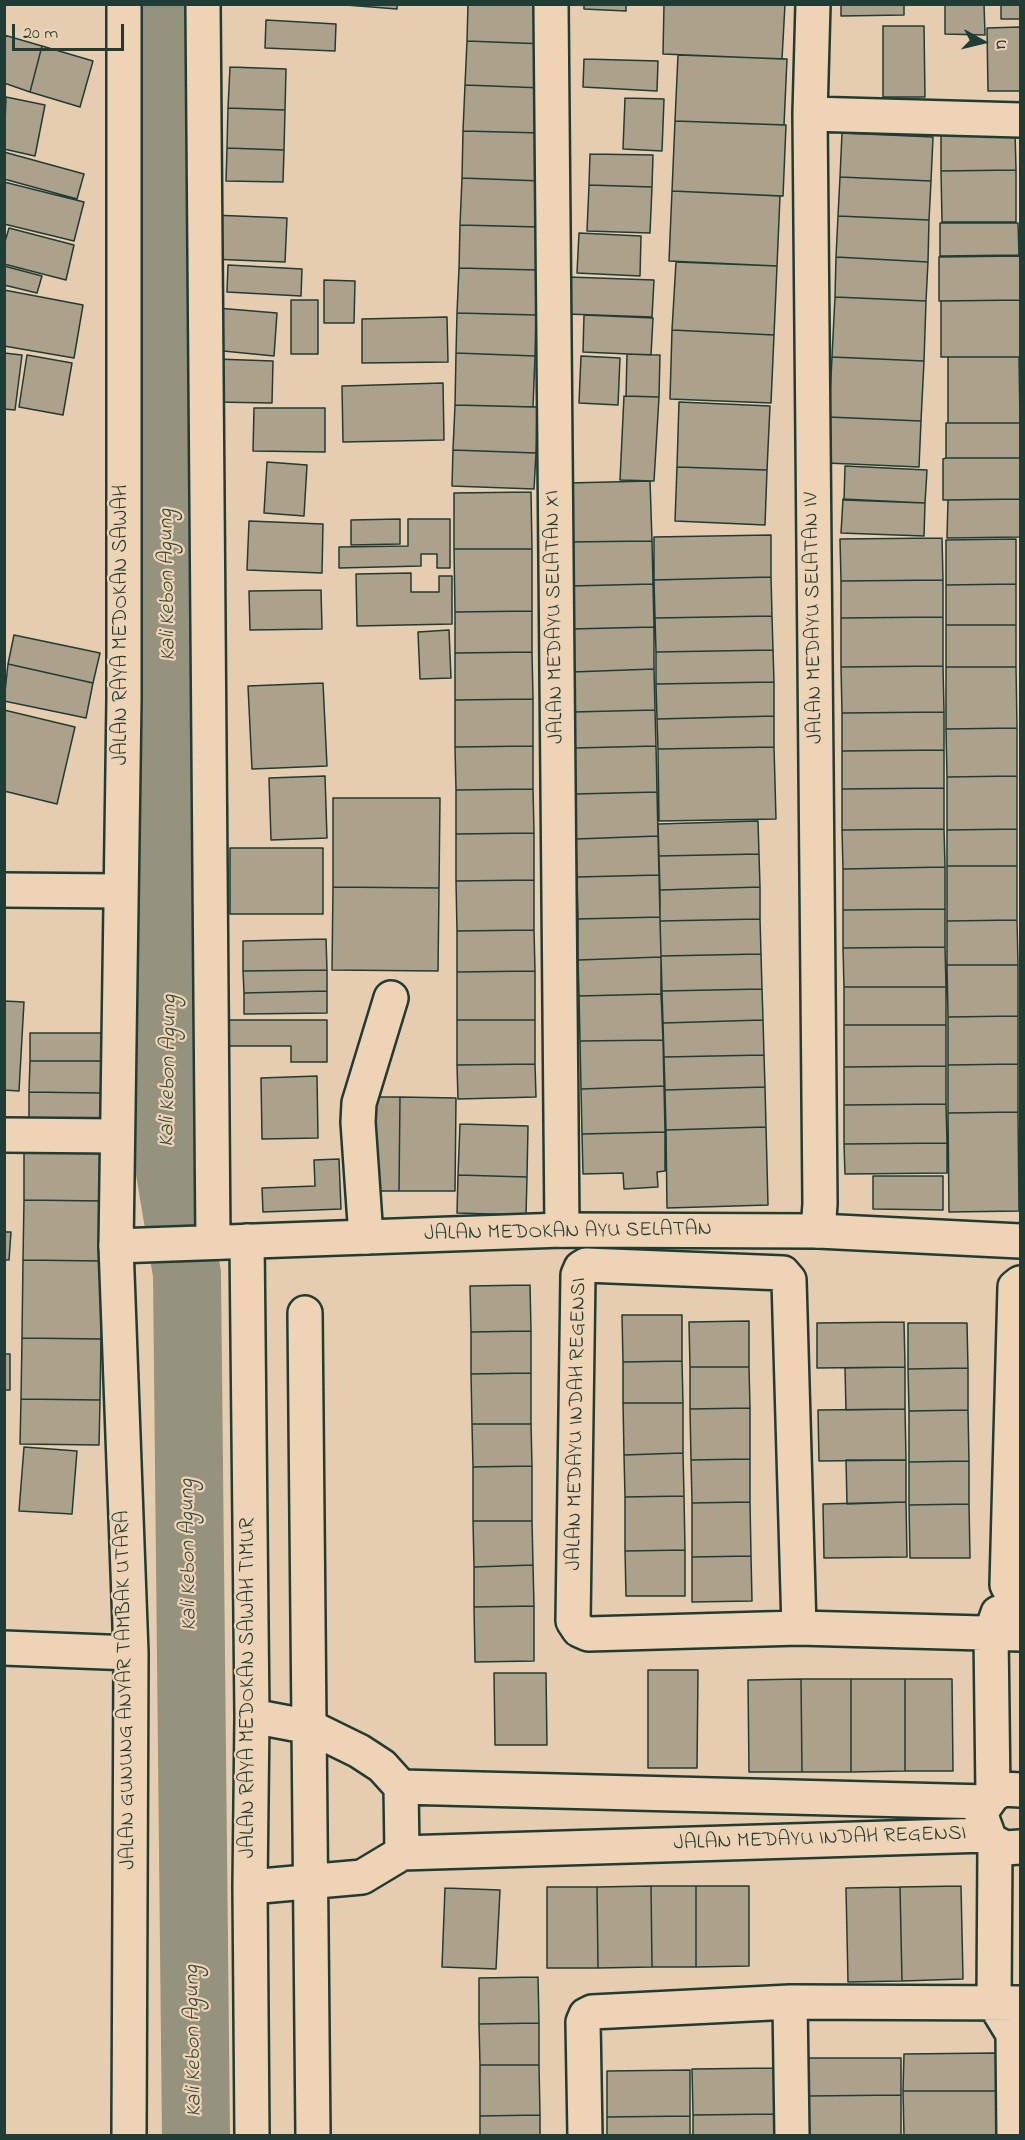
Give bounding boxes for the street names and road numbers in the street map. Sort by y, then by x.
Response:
street label: JALAN RAYA MEDOKAN SAWAH [110,485,136,765]
street label: JALAN MEDAYU SELATAN XI [541,490,571,744]
street label: JALAN MEDAYU SELATAN IV [800,492,830,744]
street label: JALAN MEDOKAN AYU SELATAN [424,1218,712,1248]
street label: JALAN MEDAYU INDAH REGENSI [563,1277,593,1571]
street label: JALAN GUNUNG ANYAR TAMBAK UTARA [111,1510,143,1870]
street label: JALAN RAYA MEDOKAN SAWAH TIMUR [237,1518,263,1858]
street label: JALAN MEDAYU INDAH REGENSI [673,1822,967,1858]

